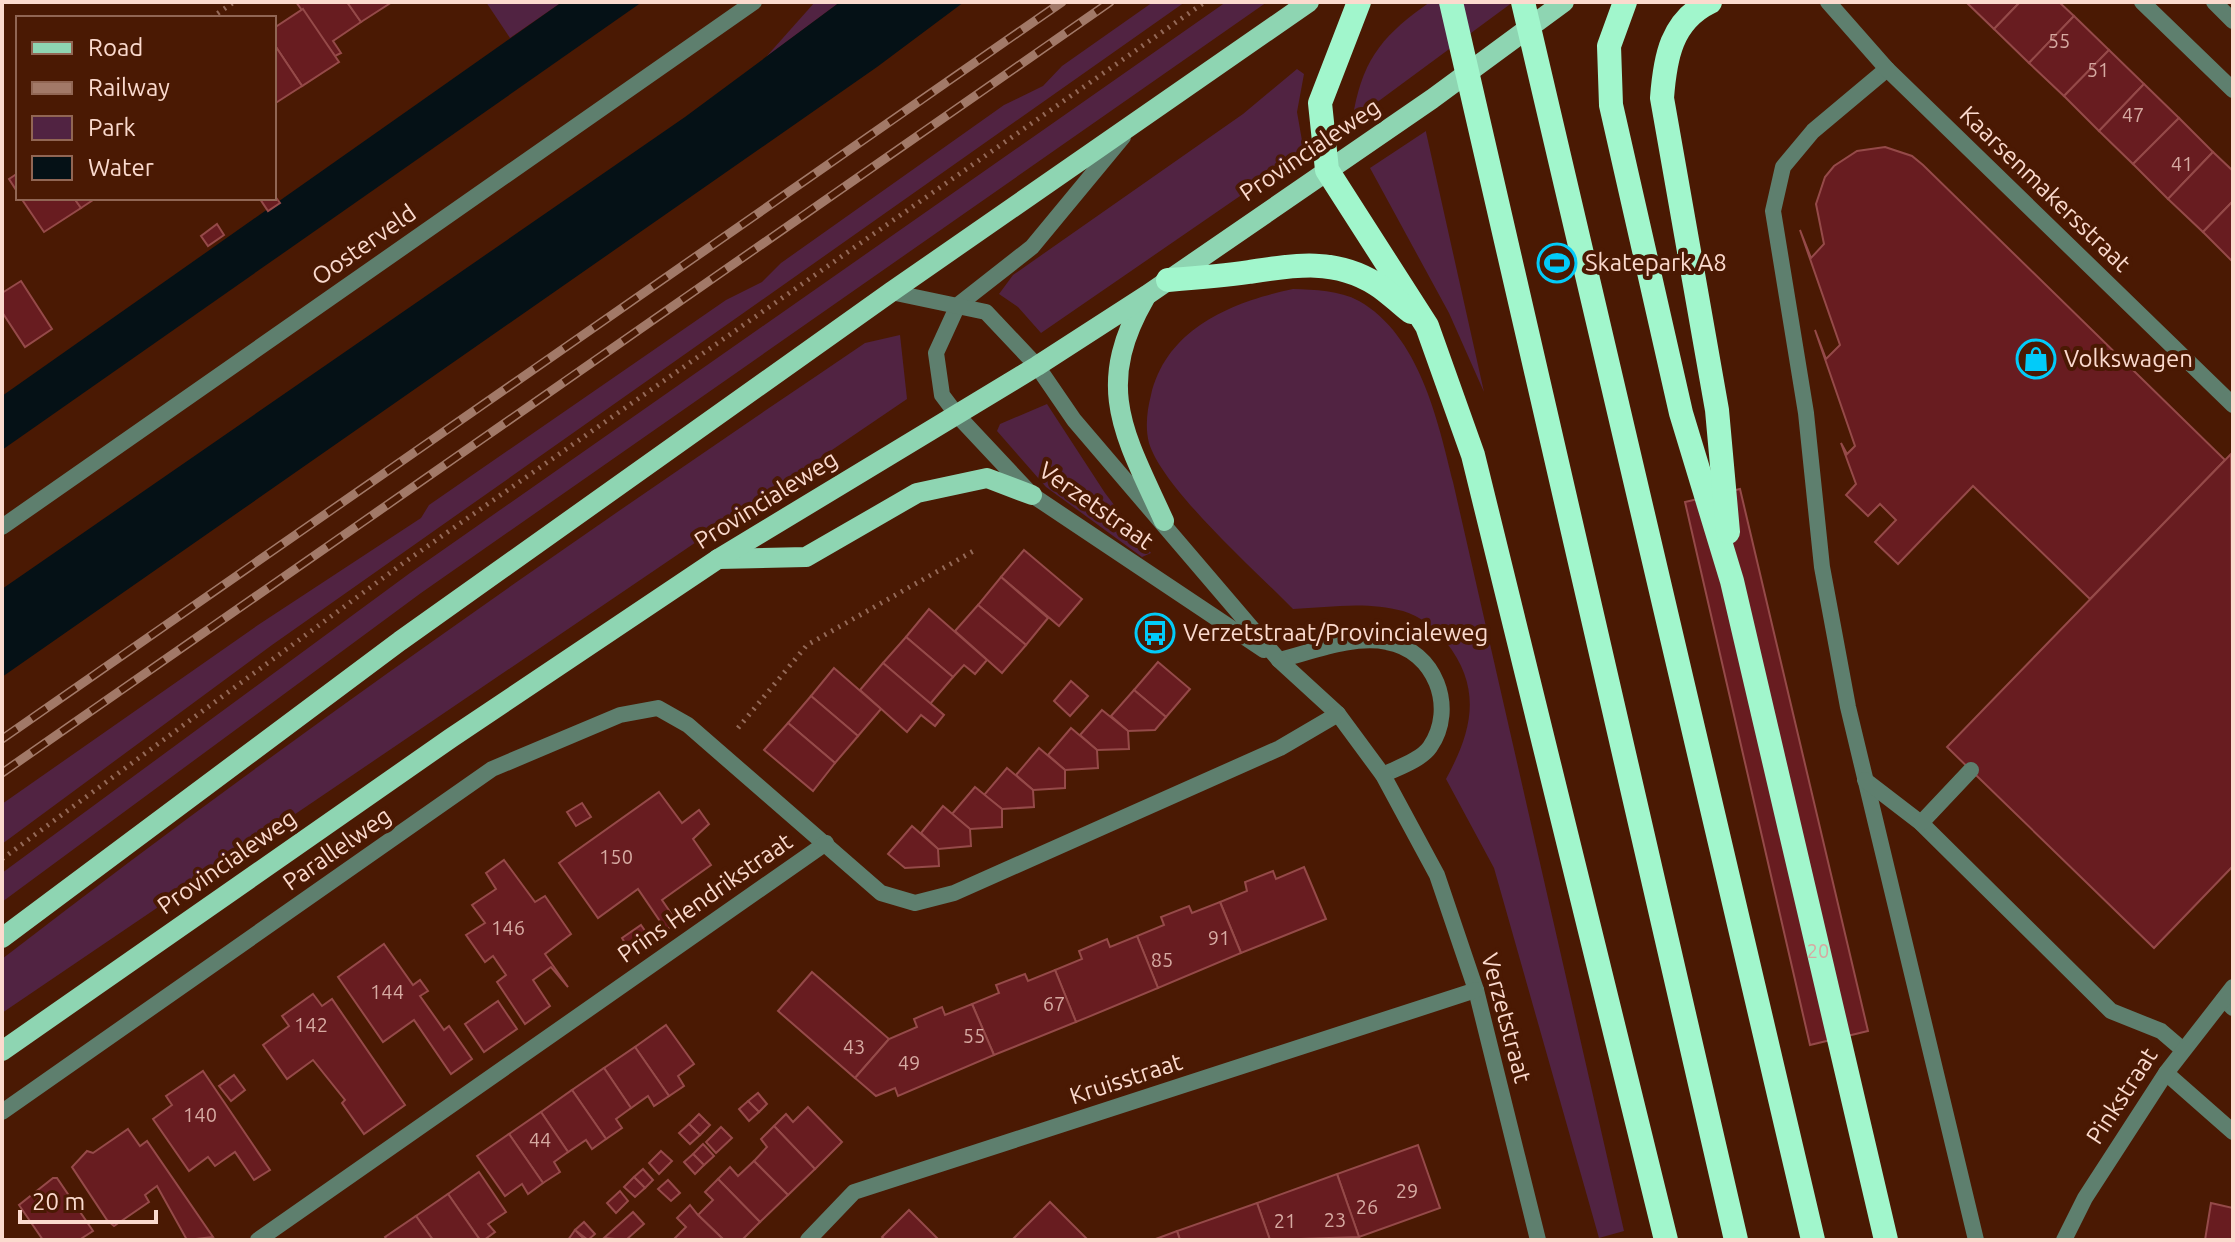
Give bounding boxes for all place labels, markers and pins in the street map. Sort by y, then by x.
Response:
sports icon: Skatepark A8 [1536,242,1578,284]
place label: Skatepark A8 [1585,249,1727,276]
shop icon: Volkswagen [2015,338,2057,380]
place label: Volkswagen [2064,345,2193,372]
bus stop icon: Verzetstraat/Provincialeweg [1134,612,1176,654]
place label: Verzetstraat/Provincialeweg [1183,619,1488,646]

